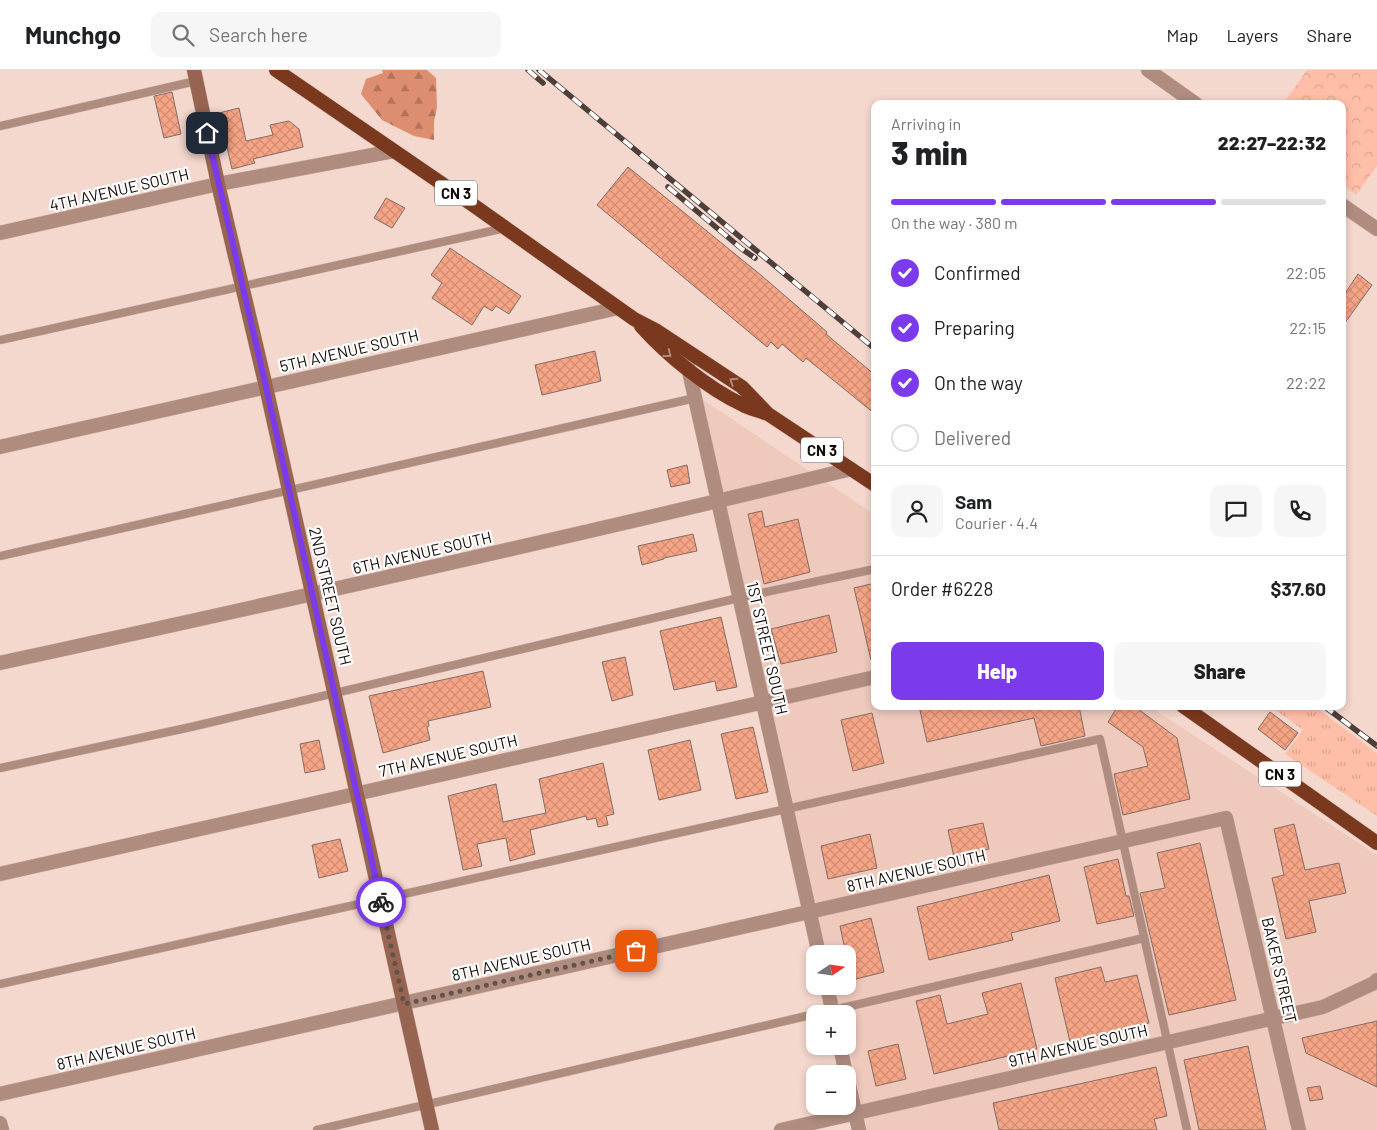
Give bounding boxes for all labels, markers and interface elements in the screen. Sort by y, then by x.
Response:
search box [151,12,501,57]
text: Munchgo [25,20,121,49]
icon: search [169,21,197,49]
text: Search here [209,23,308,46]
text: Map [1166,24,1198,46]
text: Layers [1226,24,1279,46]
text: Share [1307,24,1352,46]
pin [186,112,228,154]
text: Arriving in [891,114,961,133]
icon: home [193,119,221,147]
text: 22:27–22:32 [1218,131,1326,154]
text: 3 min [891,133,968,171]
street label: 4TH AVENUE SOUTH [47,164,191,214]
road number: CN 3 [435,180,477,206]
text: On the way · 380 m [891,213,1017,232]
icon: check [891,259,919,287]
text: Confirmed [934,261,1021,284]
text: 22:05 [1286,263,1326,282]
icon: check [891,314,919,342]
text: Preparing [934,316,1015,339]
text: 22:15 [1290,318,1326,337]
street label: 5TH AVENUE SOUTH [278,325,420,375]
one-way arrow [662,348,671,356]
icon: check [891,369,919,397]
text: On the way [934,371,1023,394]
text: 22:22 [1286,373,1326,392]
one-way arrow [729,378,738,387]
text: Delivered [934,426,1011,449]
road number: CN 3 [801,438,843,462]
button: person [891,485,943,537]
button: chat [1210,485,1262,537]
button: phone [1274,485,1326,537]
text: Sam [955,490,992,513]
text: Courier · 4.4 [955,513,1038,532]
street label: 2ND STREET SOUTH [306,525,356,667]
street label: 6TH AVENUE SOUTH [351,527,493,577]
text: Order #6228 [891,577,993,600]
text: $37.60 [1271,577,1326,600]
street label: 1ST STREET SOUTH [743,580,793,716]
button: Help [891,642,1104,700]
button: Share [1114,642,1326,700]
street label: 7TH AVENUE SOUTH [377,730,519,780]
road number: CN 3 [1259,762,1301,786]
street label: 8TH AVENUE SOUTH [845,845,987,895]
courier [356,877,406,927]
icon: bike [367,888,395,916]
street label: BAKER STREET [1259,915,1301,1025]
pin [615,930,657,972]
street label: 8TH AVENUE SOUTH [450,934,592,984]
icon: bag [622,937,650,965]
north arrow [806,945,856,995]
map controls [806,945,856,1115]
button: + [806,1005,856,1055]
street label: 9TH AVENUE SOUTH [1007,1020,1149,1070]
street label: 8TH AVENUE SOUTH [55,1023,197,1073]
button: − [806,1065,856,1115]

